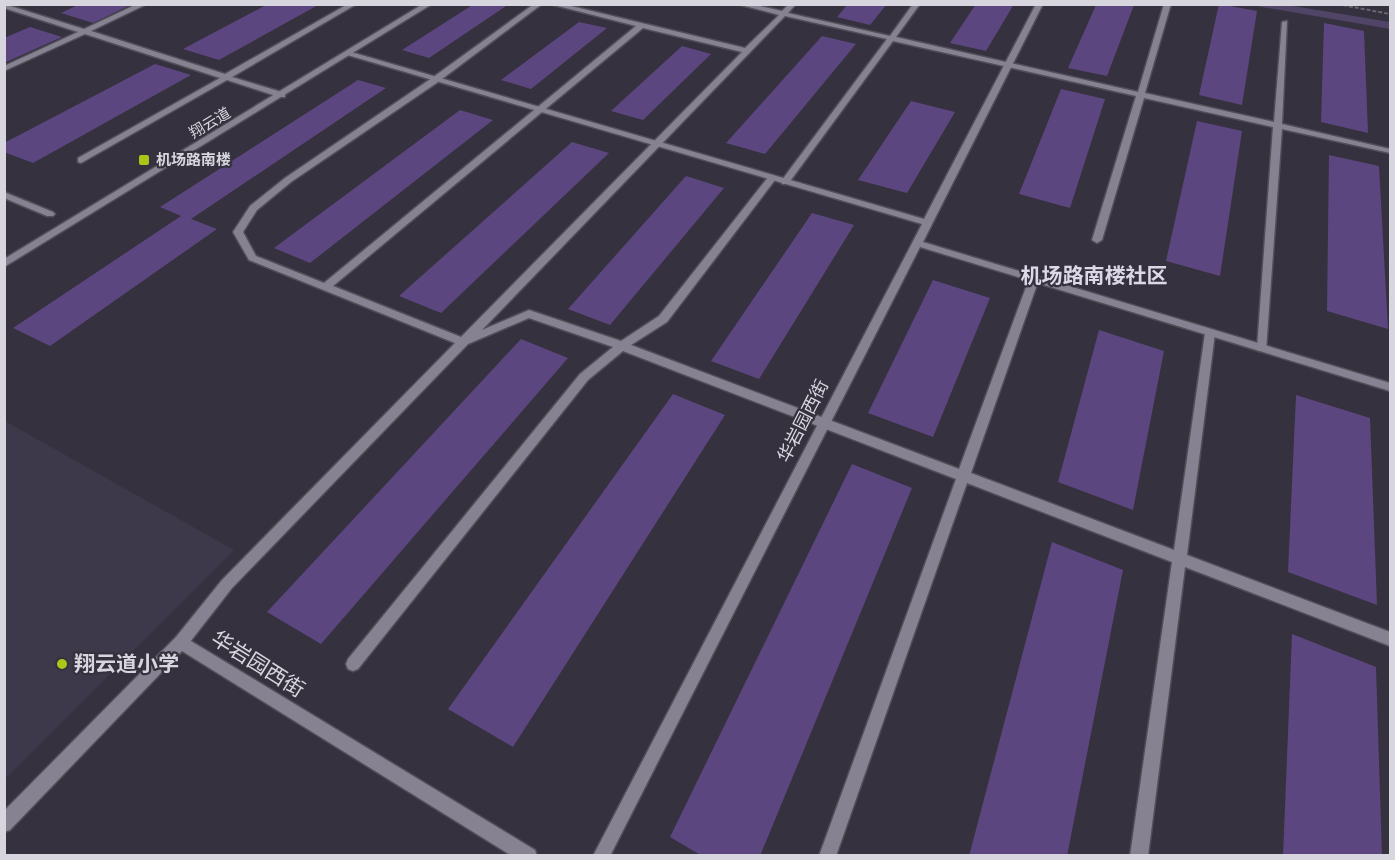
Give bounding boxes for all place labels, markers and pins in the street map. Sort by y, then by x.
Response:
place label: 机场路南楼 [156,151,231,169]
marker: 机场路南楼 [137,153,151,167]
place label: 翔云道小学 [74,652,179,676]
marker: 翔云道小学 [55,657,69,671]

